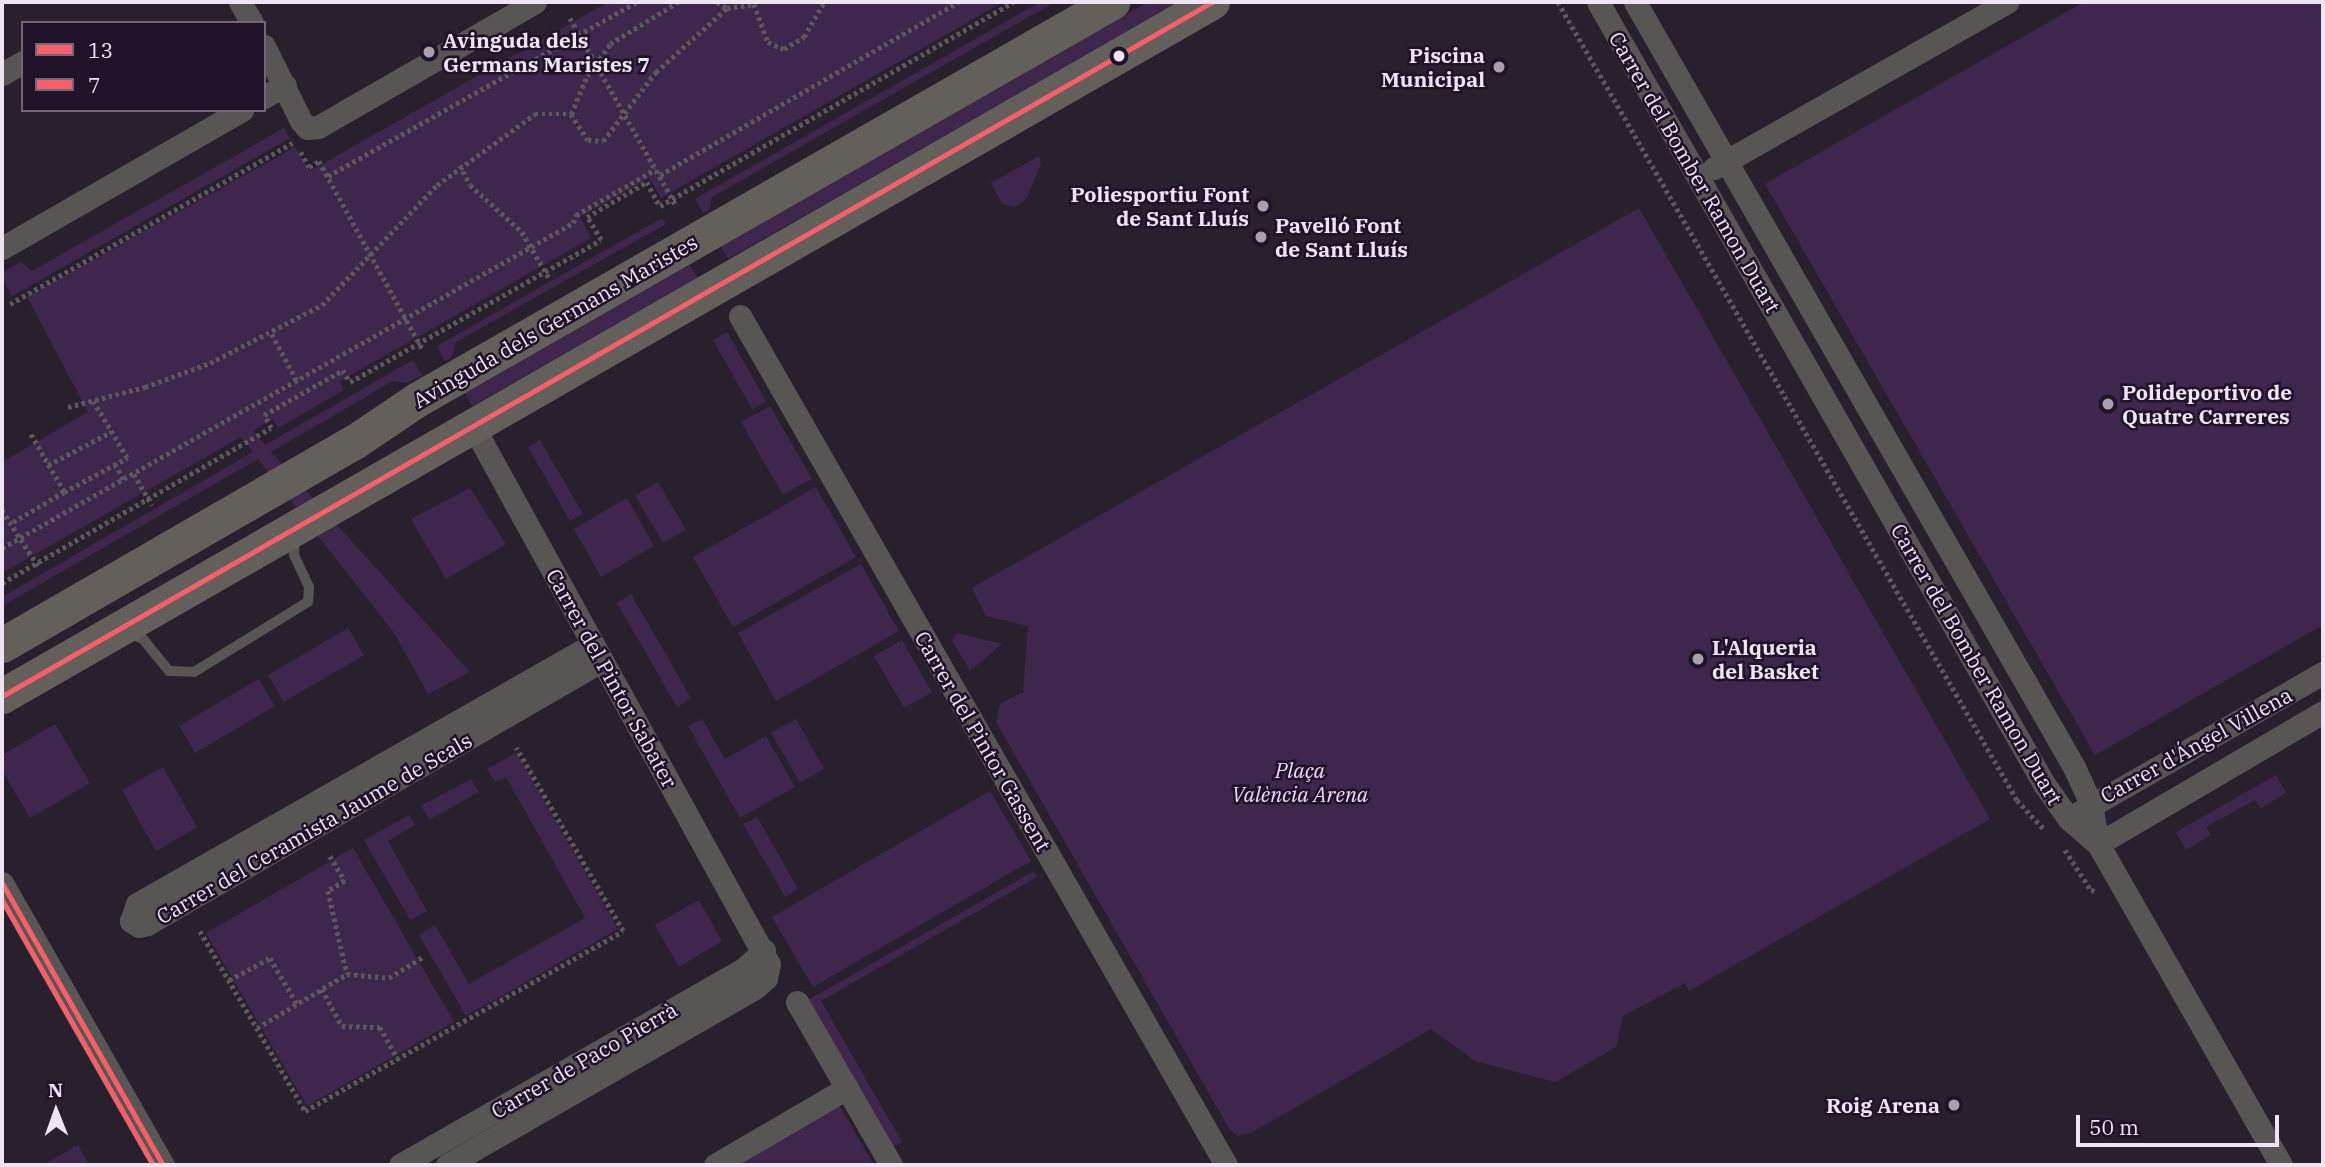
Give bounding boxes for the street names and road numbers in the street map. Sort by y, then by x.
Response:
street label: Carrer del Bomber Ramon Duart [1604,27,1786,317]
street label: Avinguda dels Germans Maristes [408,229,702,413]
street label: Carrer del Bomber Ramon Duart [1886,519,2068,809]
street label: Carrer del Pintor Sabater [541,564,683,792]
street label: Carrer del Pintor Gassent [910,626,1056,856]
street label: Carrer d'Ángel Villena [2096,682,2296,808]
street label: Carrer del Ceramista Jaume de Scals [152,727,476,929]
street label: Carrer de Paco Pierrà [487,996,681,1124]

